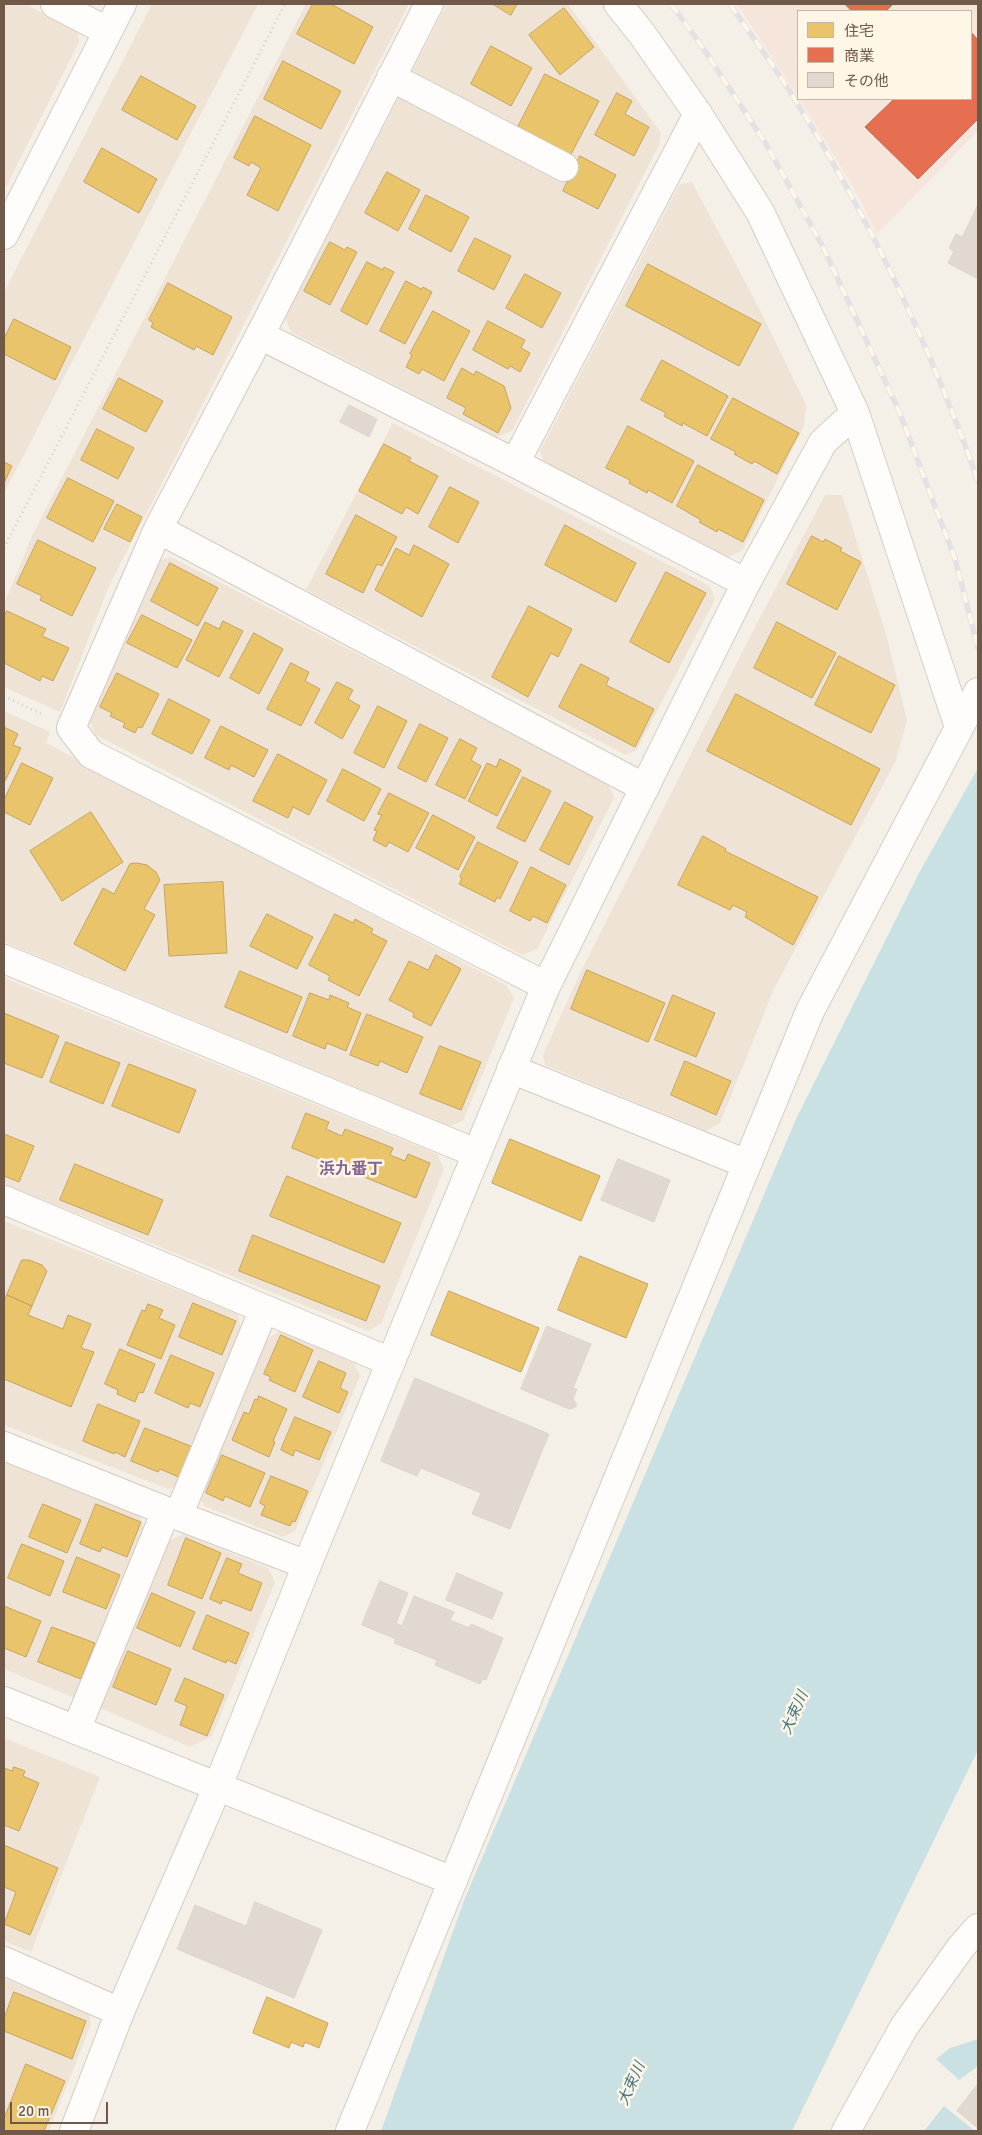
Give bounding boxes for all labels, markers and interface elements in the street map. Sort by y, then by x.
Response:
legend [797,10,972,100]
text: 住宅 [844,22,874,40]
text: 商業 [844,47,874,65]
text: その他 [844,72,889,90]
district label: 浜九番丁 [319,1160,383,1180]
water label: 大束川 [778,1689,812,1737]
water label: 大束川 [615,2060,649,2108]
scale bar [12,2092,110,2124]
text: 20 m [18,2102,49,2120]

